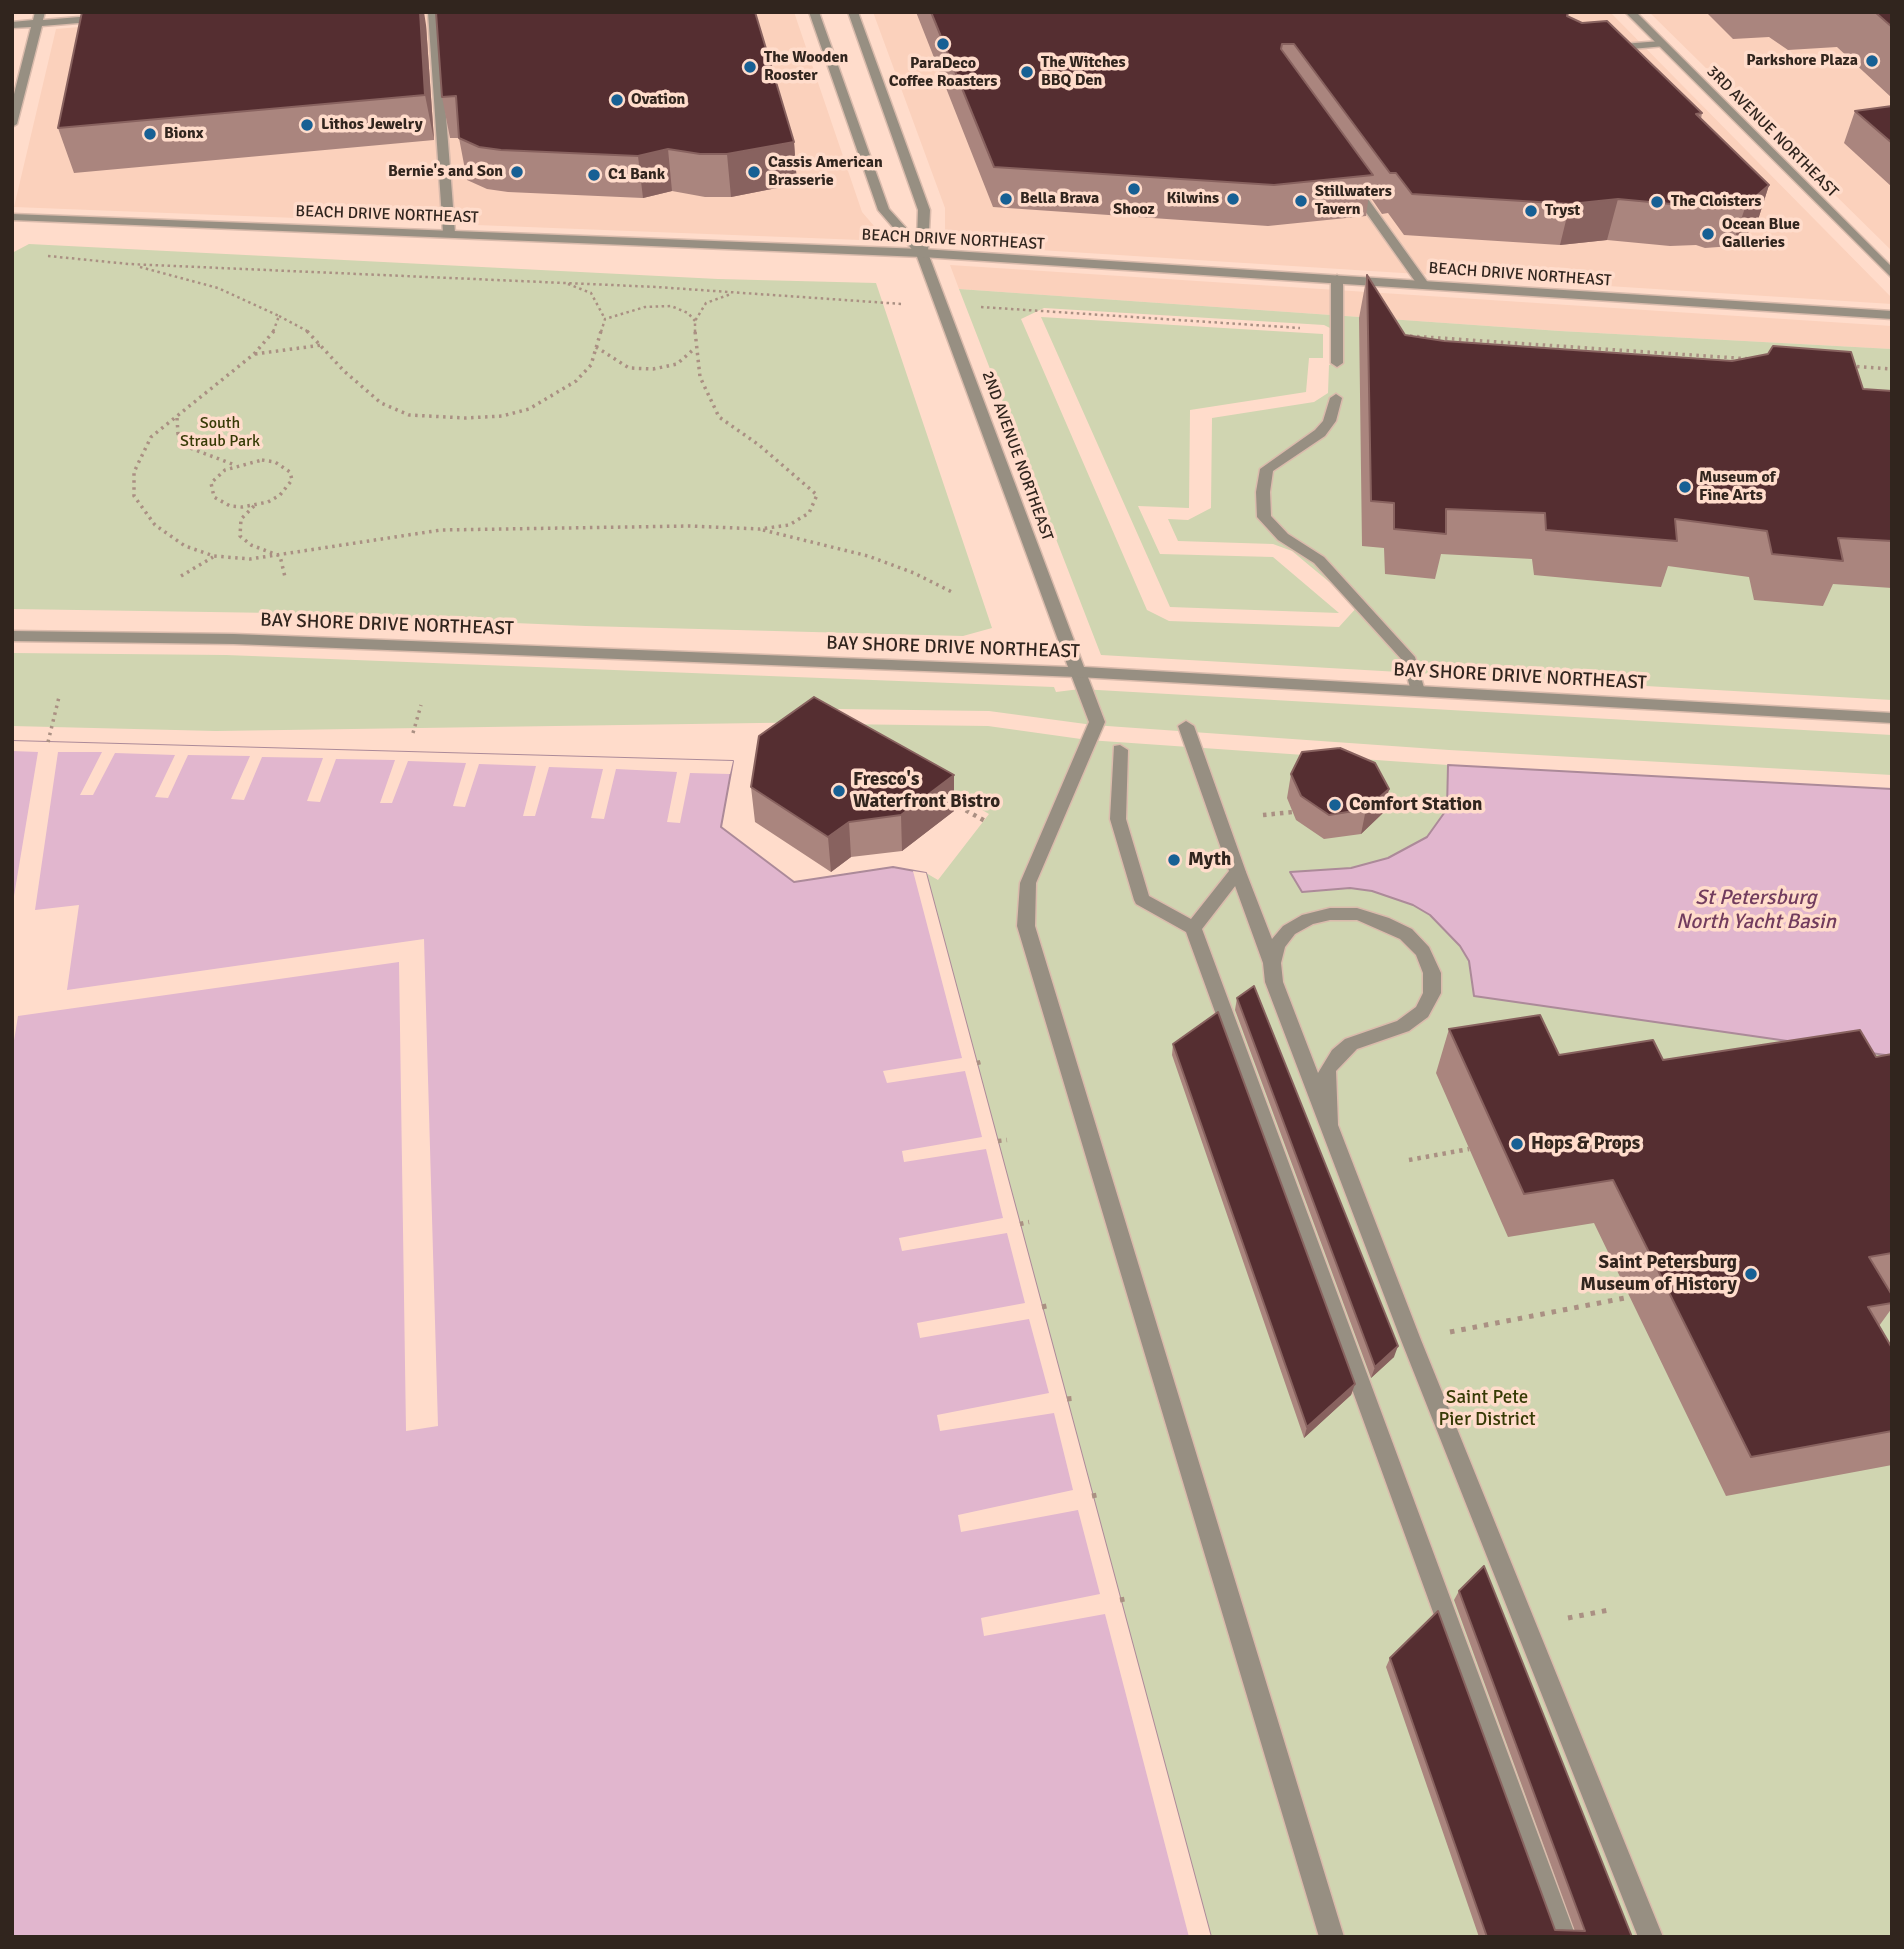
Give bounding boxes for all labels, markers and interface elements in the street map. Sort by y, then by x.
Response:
marker: ParaDeco Coffee Roasters [935,36,951,52]
place label: The Wooden Rooster [764,48,848,86]
place label: Parkshore Plaza [1746,51,1858,71]
place label: The Witches BBQ Den [1041,53,1126,91]
marker: Parkshore Plaza [1864,53,1880,69]
place label: ParaDeco Coffee Roasters [889,54,997,92]
marker: The Wooden Rooster [742,59,758,75]
street label: 3RD AVENUE NORTHEAST [1702,62,1842,202]
marker: The Witches BBQ Den [1019,64,1035,80]
place label: Ovation [631,90,685,110]
marker: Ovation [609,92,625,108]
place label: Lithos Jewelry [321,115,423,135]
marker: Lithos Jewelry [299,117,315,133]
place label: Bionx [164,124,203,144]
marker: Bionx [142,126,158,142]
place label: Cassis American Brasserie [768,153,883,191]
place label: Bernie's and Son [388,162,503,182]
marker: Bernie's and Son [509,164,525,180]
marker: Cassis American Brasserie [746,164,762,180]
place label: C1 Bank [608,165,665,185]
marker: C1 Bank [586,167,602,183]
marker: Shooz [1126,181,1142,197]
place label: Stillwaters Tavern [1315,182,1392,220]
place label: Bella Brava [1020,189,1099,209]
place label: Kilwins [1166,189,1219,209]
marker: Bella Brava [998,191,1014,207]
marker: Kilwins [1225,191,1241,207]
place label: The Cloisters [1671,192,1761,212]
marker: Stillwaters Tavern [1293,193,1309,209]
marker: The Cloisters [1649,194,1665,210]
place label: Shooz [1113,200,1155,220]
place label: Tryst [1545,201,1580,221]
street label: BEACH DRIVE NORTHEAST [295,202,479,228]
marker: Tryst [1523,203,1539,219]
place label: Ocean Blue Galleries [1722,215,1800,253]
street label: BEACH DRIVE NORTHEAST [861,226,1045,254]
marker: Ocean Blue Galleries [1700,226,1716,242]
street label: BEACH DRIVE NORTHEAST [1428,259,1612,291]
street label: 2ND AVENUE NORTHEAST [977,368,1057,544]
park label: South Straub Park [180,414,260,452]
place label: Museum of Fine Arts [1699,468,1776,506]
marker: Museum of Fine Arts [1677,479,1693,495]
street label: BAY SHORE DRIVE NORTHEAST [260,609,514,641]
street label: BAY SHORE DRIVE NORTHEAST [826,632,1080,664]
street label: BAY SHORE DRIVE NORTHEAST [1393,659,1647,695]
place label: Fresco's Waterfront Bistro [853,769,1000,813]
marker: Fresco's Waterfront Bistro [831,783,847,799]
place label: Comfort Station [1349,794,1482,816]
marker: Comfort Station [1327,797,1343,813]
place label: Myth [1188,849,1231,871]
marker: Myth [1166,852,1182,868]
water label: St Petersburg North Yacht Basin [1676,885,1836,935]
place label: Hops & Props [1531,1133,1640,1155]
marker: Hops & Props [1509,1136,1525,1152]
place label: Saint Petersburg Museum of History [1580,1252,1737,1296]
marker: Saint Petersburg Museum of History [1743,1266,1759,1282]
park label: Saint Pete Pier District [1438,1387,1536,1431]

